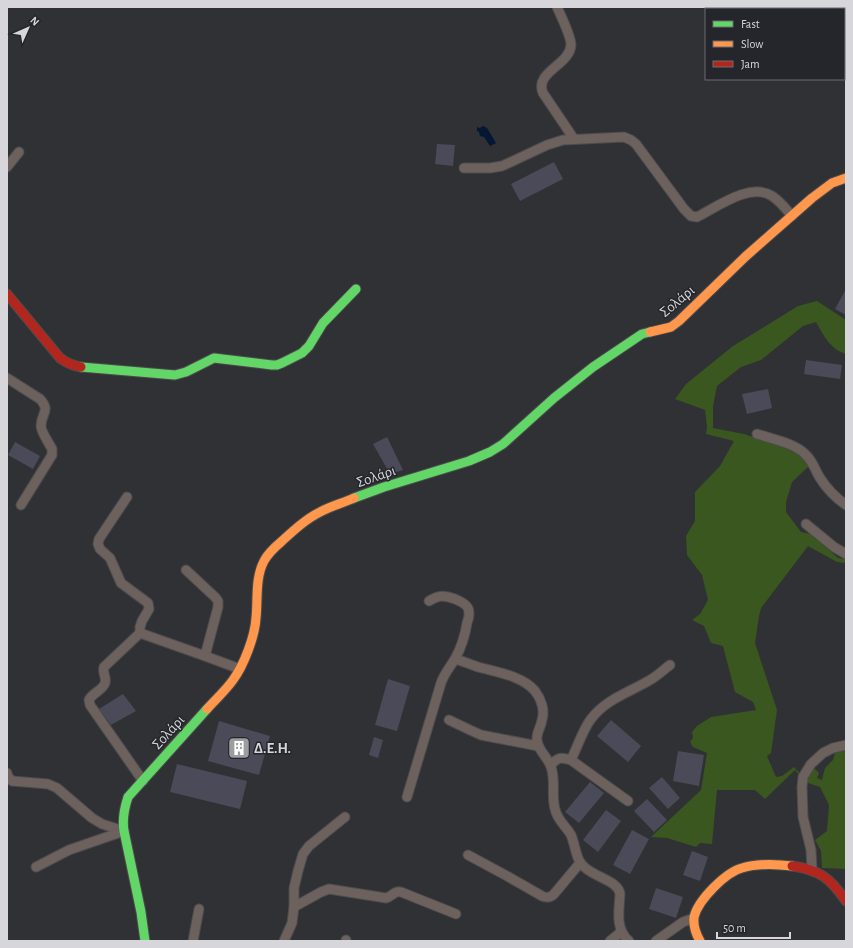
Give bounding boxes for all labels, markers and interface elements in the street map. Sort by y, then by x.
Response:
north arrow [8,8,48,48]
legend [705,8,845,80]
text: N [28,15,41,28]
text: Fast [741,18,760,30]
text: Slow [741,38,763,50]
text: Jam [741,58,760,70]
street label: Σολάρι [657,283,698,320]
street label: Σολάρι [355,463,398,490]
street label: Σολάρι [149,712,188,752]
building icon: Δ.Ε.Η. [226,735,252,761]
place label: Δ.Ε.Η. [254,741,291,756]
scale bar [717,914,790,940]
text: 50 m [723,922,746,934]

